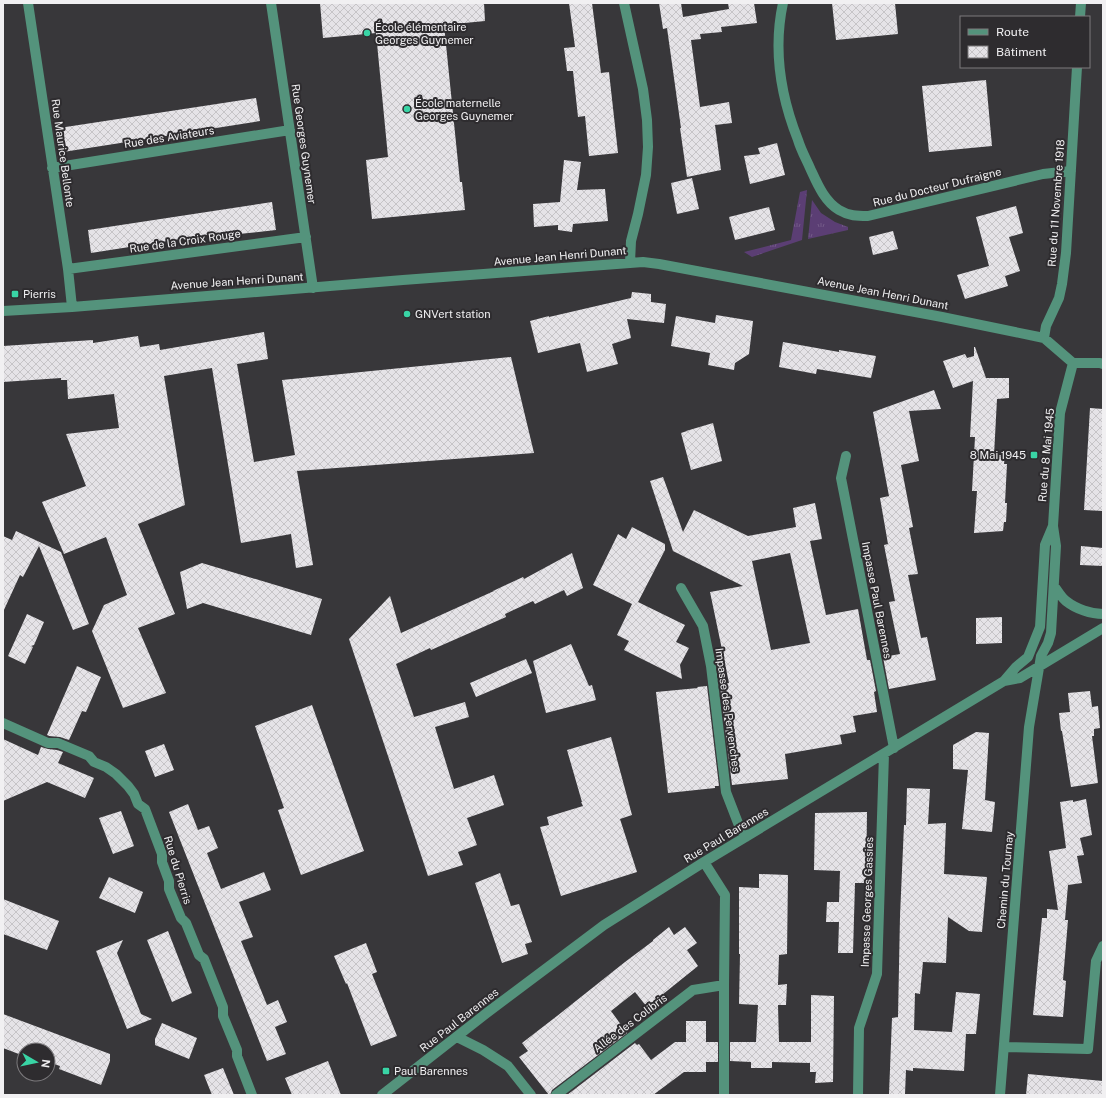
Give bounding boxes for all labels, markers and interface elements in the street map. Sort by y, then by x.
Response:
legend [960,16,1090,68]
place label: École élémentaire Georges Guynemer [375,20,474,46]
text: Route [996,25,1029,39]
marker: École élémentaire Georges Guynemer [362,28,372,38]
text: Bâtiment [996,45,1047,59]
street label: Rue Georges Guynemer [290,83,318,205]
place label: École maternelle Georges Guynemer [415,96,514,122]
street label: Rue Maurice Bellonte [49,98,77,208]
marker: École maternelle Georges Guynemer [402,104,412,114]
street label: Rue des Aviateurs [123,124,215,150]
street label: Rue du 11 Novembre 1918 [1046,139,1066,267]
street label: Rue du Docteur Dufraigne [871,165,1003,209]
street label: Rue de la Croix Rouge [129,227,241,255]
street label: Avenue Jean Henri Dunant [493,244,627,268]
street label: Avenue Jean Henri Dunant [170,270,304,292]
street label: Avenue Jean Henri Dunant [816,274,950,312]
place label: Pierris [23,288,56,300]
marker: Pierris [10,289,20,299]
place label: GNVert station [415,308,491,320]
marker: GNVert station [402,309,412,319]
street label: Rue du 8 Mai 1945 [1036,408,1056,502]
place label: 8 Mai 1945 [970,449,1026,461]
marker: 8 Mai 1945 [1029,450,1039,460]
street label: Impasse Paul Barennes [860,541,894,660]
street label: Impasse des Pervenches [713,647,743,773]
street label: Rue Paul Barennes [682,805,771,865]
street label: Chemin du Tournay [995,831,1015,929]
street label: Rue du Pierris [162,834,194,906]
street label: Impasse Georges Gassies [859,836,875,967]
street label: Rue Paul Barennes [417,985,501,1054]
street label: Allée des Colibris [591,991,669,1055]
north arrow [16,1042,56,1082]
text: N [39,1058,52,1069]
place label: Paul Barennes [394,1065,468,1077]
marker: Paul Barennes [381,1066,391,1076]

